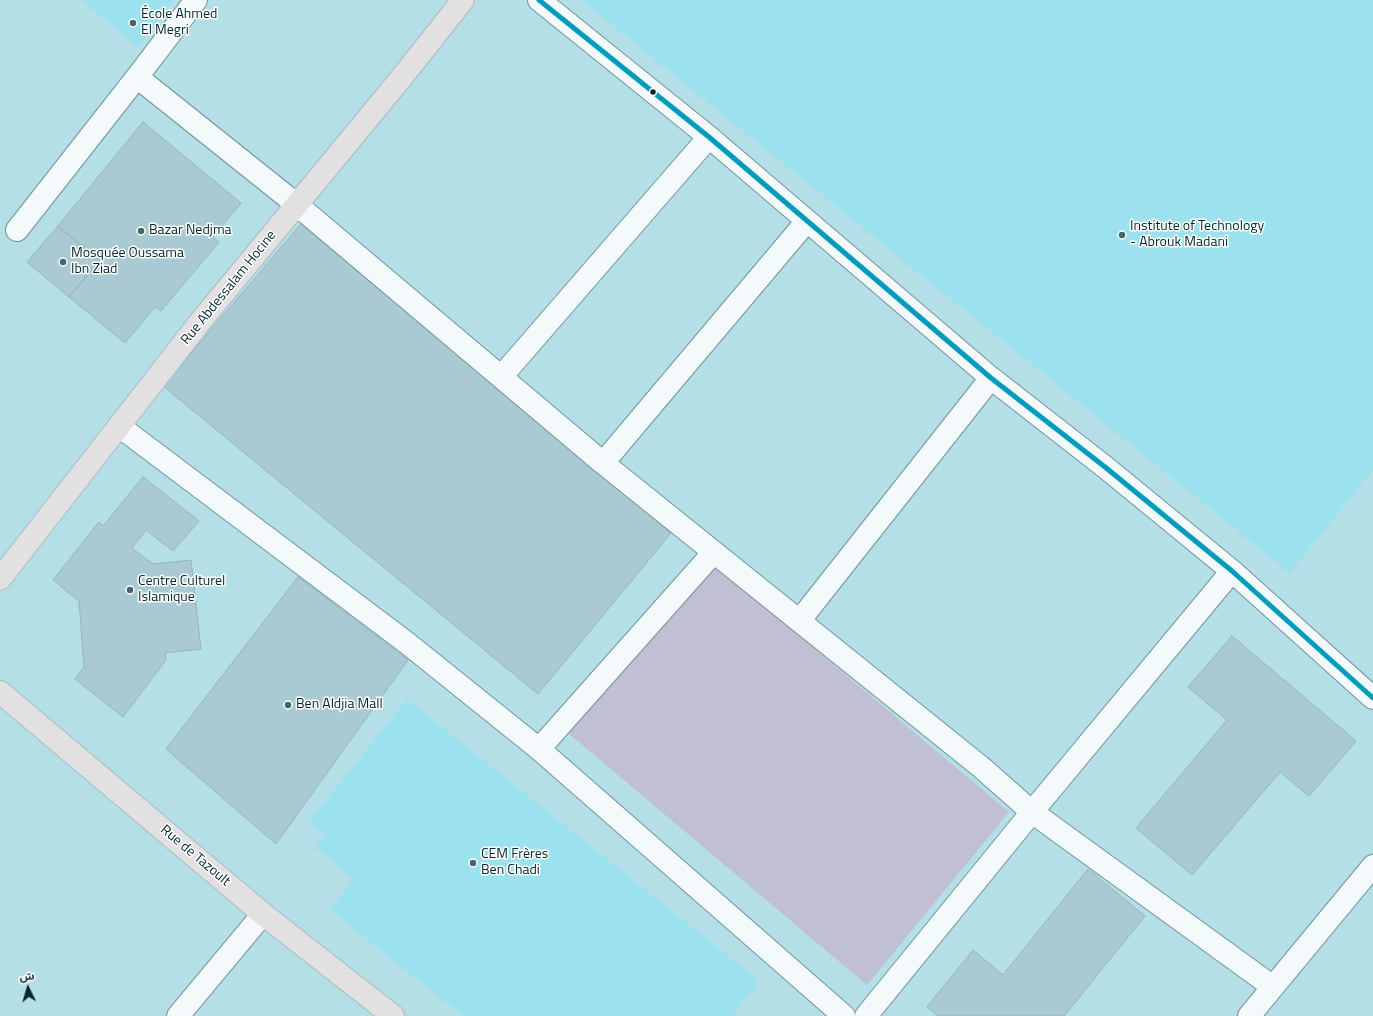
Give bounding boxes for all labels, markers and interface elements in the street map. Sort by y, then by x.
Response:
place label: École Ahmed El Megri [141,7,217,40]
marker: École Ahmed El Megri [128,18,138,28]
unlabelled marker [648,87,658,97]
place label: Institute of Technology - Abrouk Madani [1130,219,1264,252]
place label: Bazar Nedjma [149,223,232,239]
marker: Bazar Nedjma [136,226,146,236]
street label: Rue Abdessalam Hocine [178,228,280,348]
marker: Institute of Technology - Abrouk Madani [1117,230,1127,240]
place label: Mosquée Oussama Ibn Ziad [71,246,184,278]
marker: Mosquée Oussama Ibn Ziad [58,257,68,267]
place label: Centre Culturel Islamique [138,574,225,606]
marker: Centre Culturel Islamique [125,585,135,595]
place label: Ben Aldjia Mall [296,697,383,713]
marker: Ben Aldjia Mall [283,700,293,710]
street label: Rue de Tazoult [157,822,233,890]
place label: CEM Frères Ben Chadi [481,847,548,880]
marker: CEM Frères Ben Chadi [468,858,478,868]
text: ش [19,967,35,985]
north arrow [8,968,48,1008]

